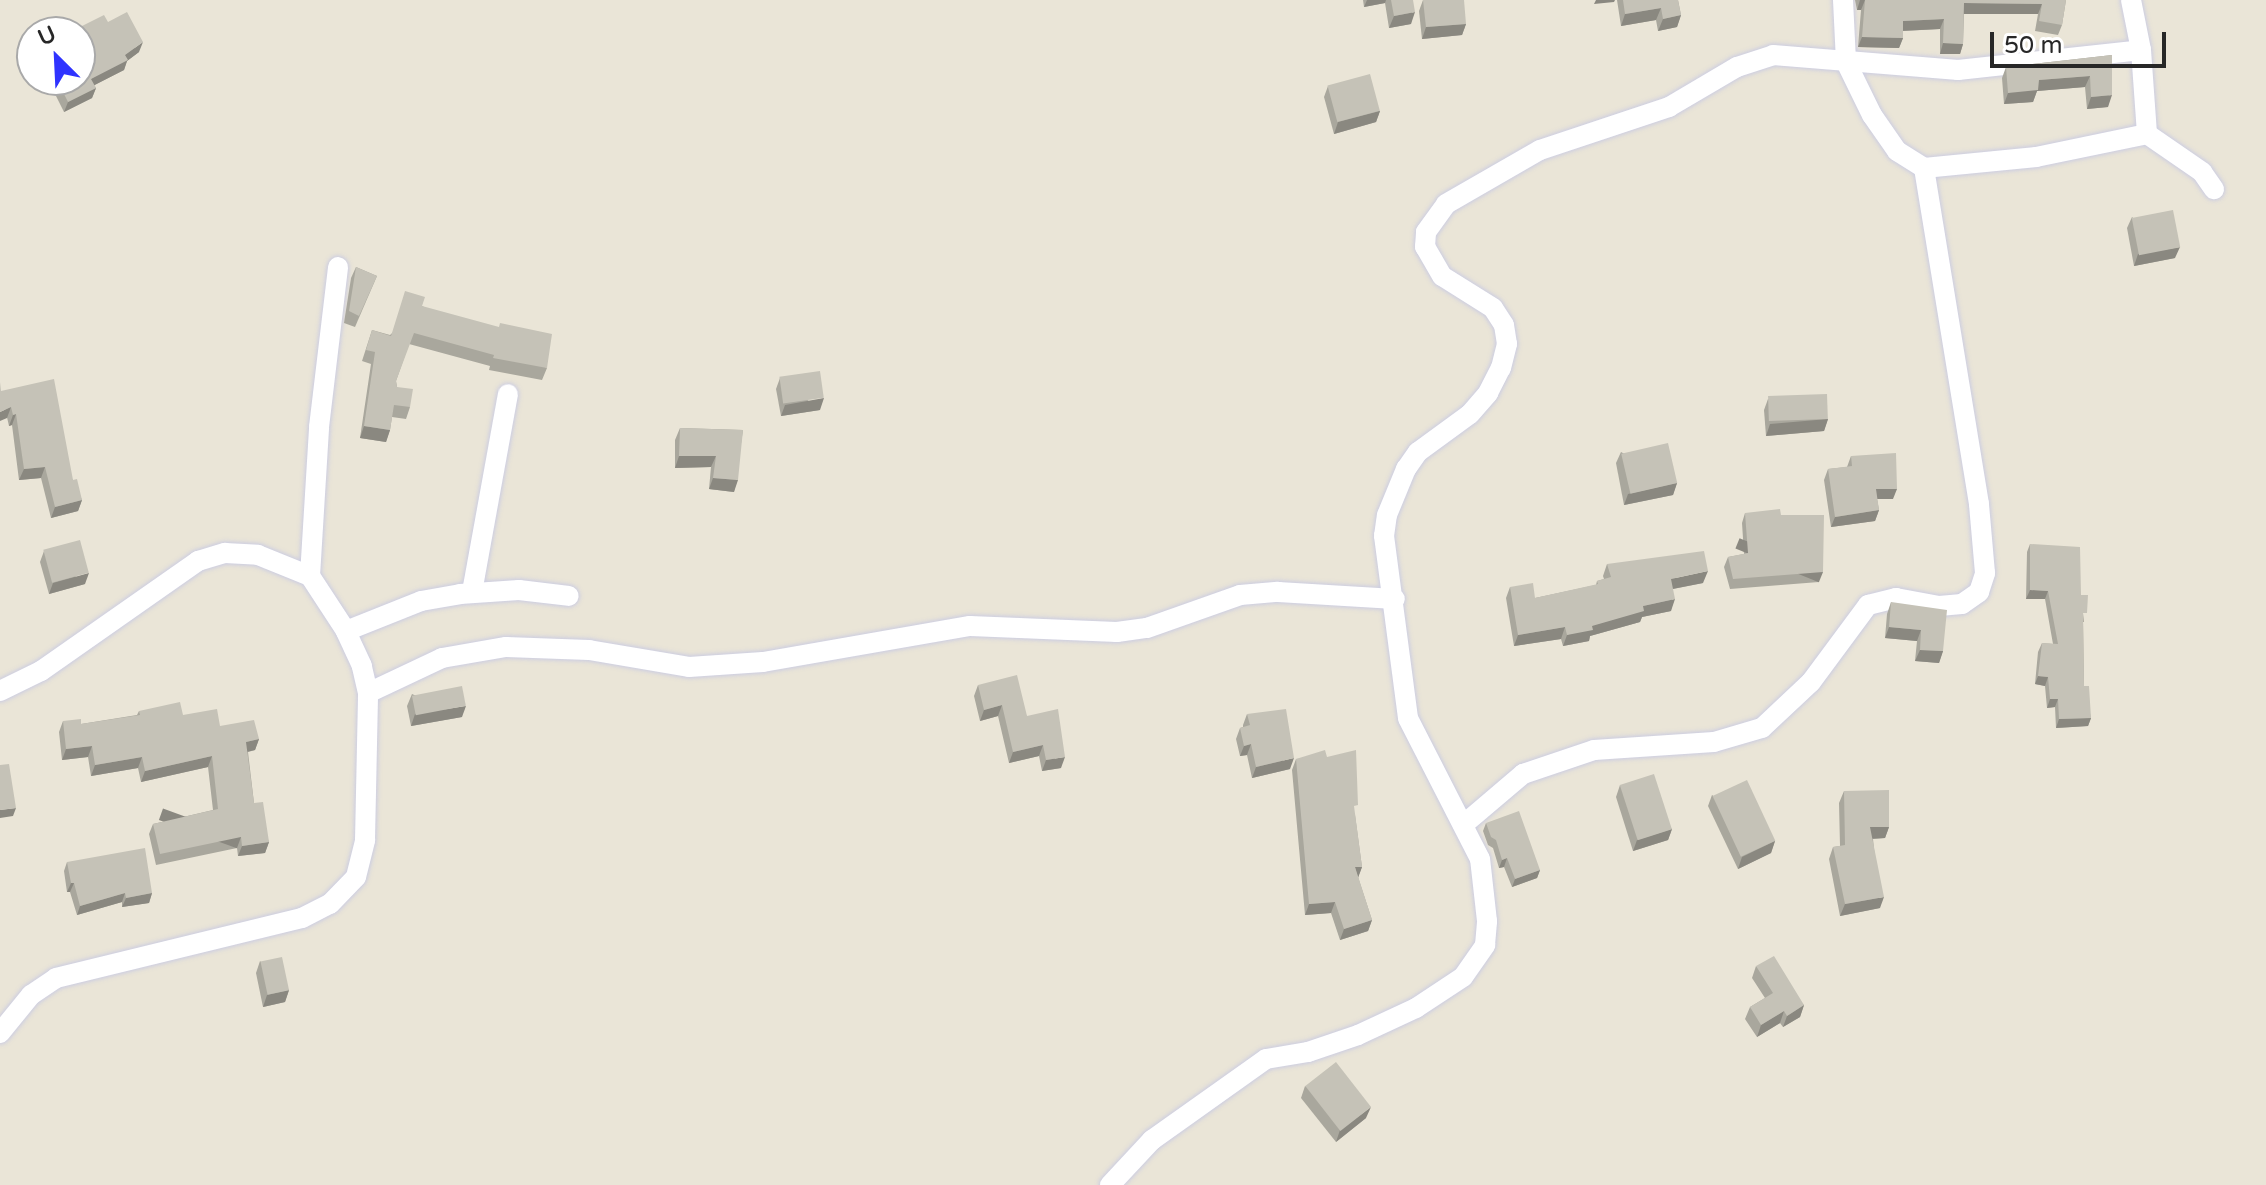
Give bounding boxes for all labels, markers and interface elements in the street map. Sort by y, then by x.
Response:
north arrow [16,16,96,96]
scale bar [1994,16,2170,66]
text: U [34,21,60,51]
text: 50 m [2004,31,2062,60]

